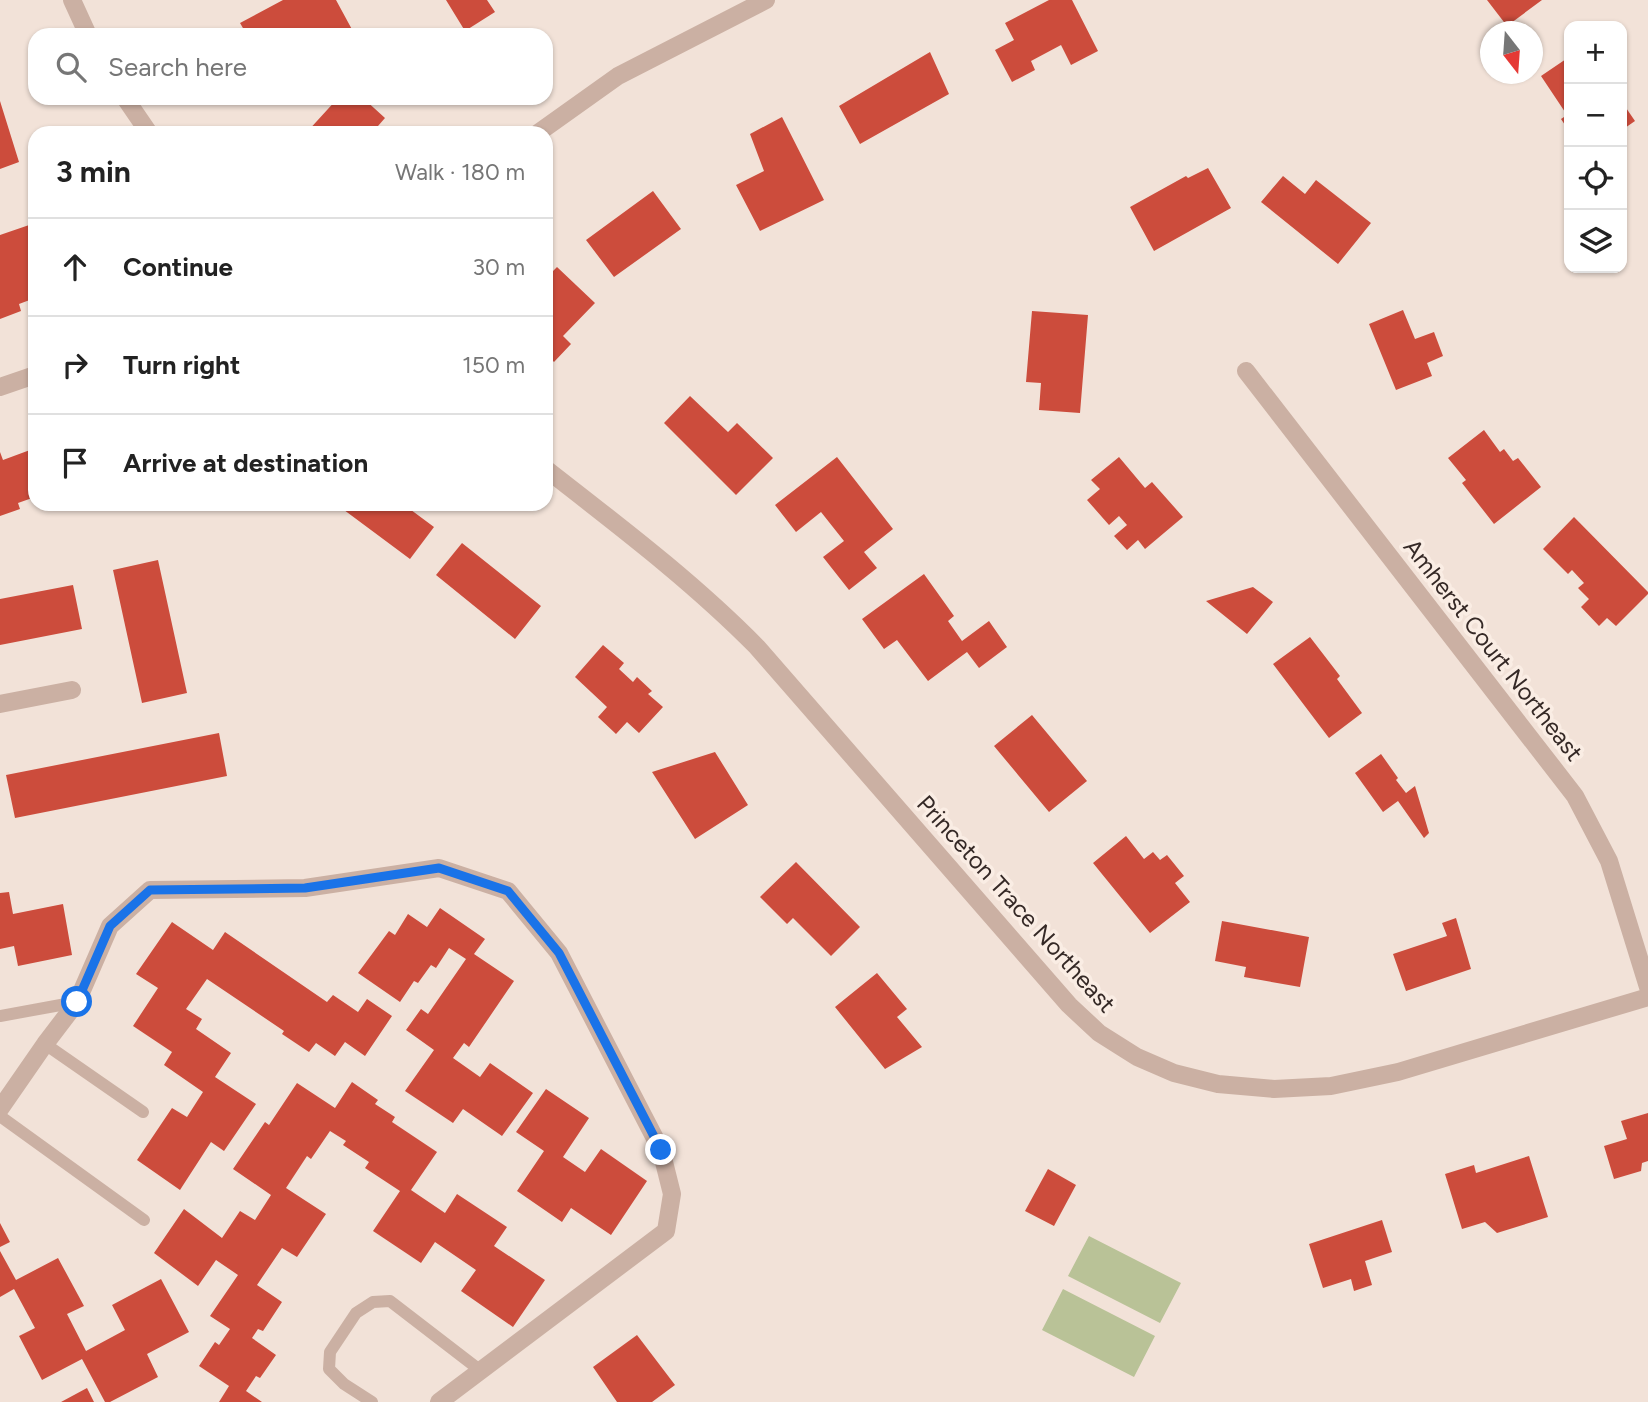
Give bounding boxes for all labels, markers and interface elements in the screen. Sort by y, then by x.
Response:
north arrow [1480,21,1543,84]
map controls [1564,21,1627,273]
button: + [1564,21,1627,84]
search box [28,28,553,105]
icon: search [52,48,90,86]
text: Search here [108,51,247,83]
button: − [1564,84,1627,147]
button: locate [1564,147,1627,210]
text: 3 min [56,153,131,190]
text: Walk · 180 m [395,158,525,186]
button: layers [1564,210,1627,273]
icon: ahead [56,248,94,286]
text: Continue [123,251,233,283]
text: 30 m [472,253,525,281]
icon: right [56,346,94,384]
text: Turn right [123,349,240,381]
text: 150 m [462,351,525,379]
icon: arrive [56,444,94,482]
text: Arrive at destination [123,447,368,479]
street label: Amherst Court Northeast [1398,533,1589,767]
street label: Princeton Trace Northeast [911,789,1122,1018]
route start [61,986,92,1017]
route end [645,1134,676,1165]

